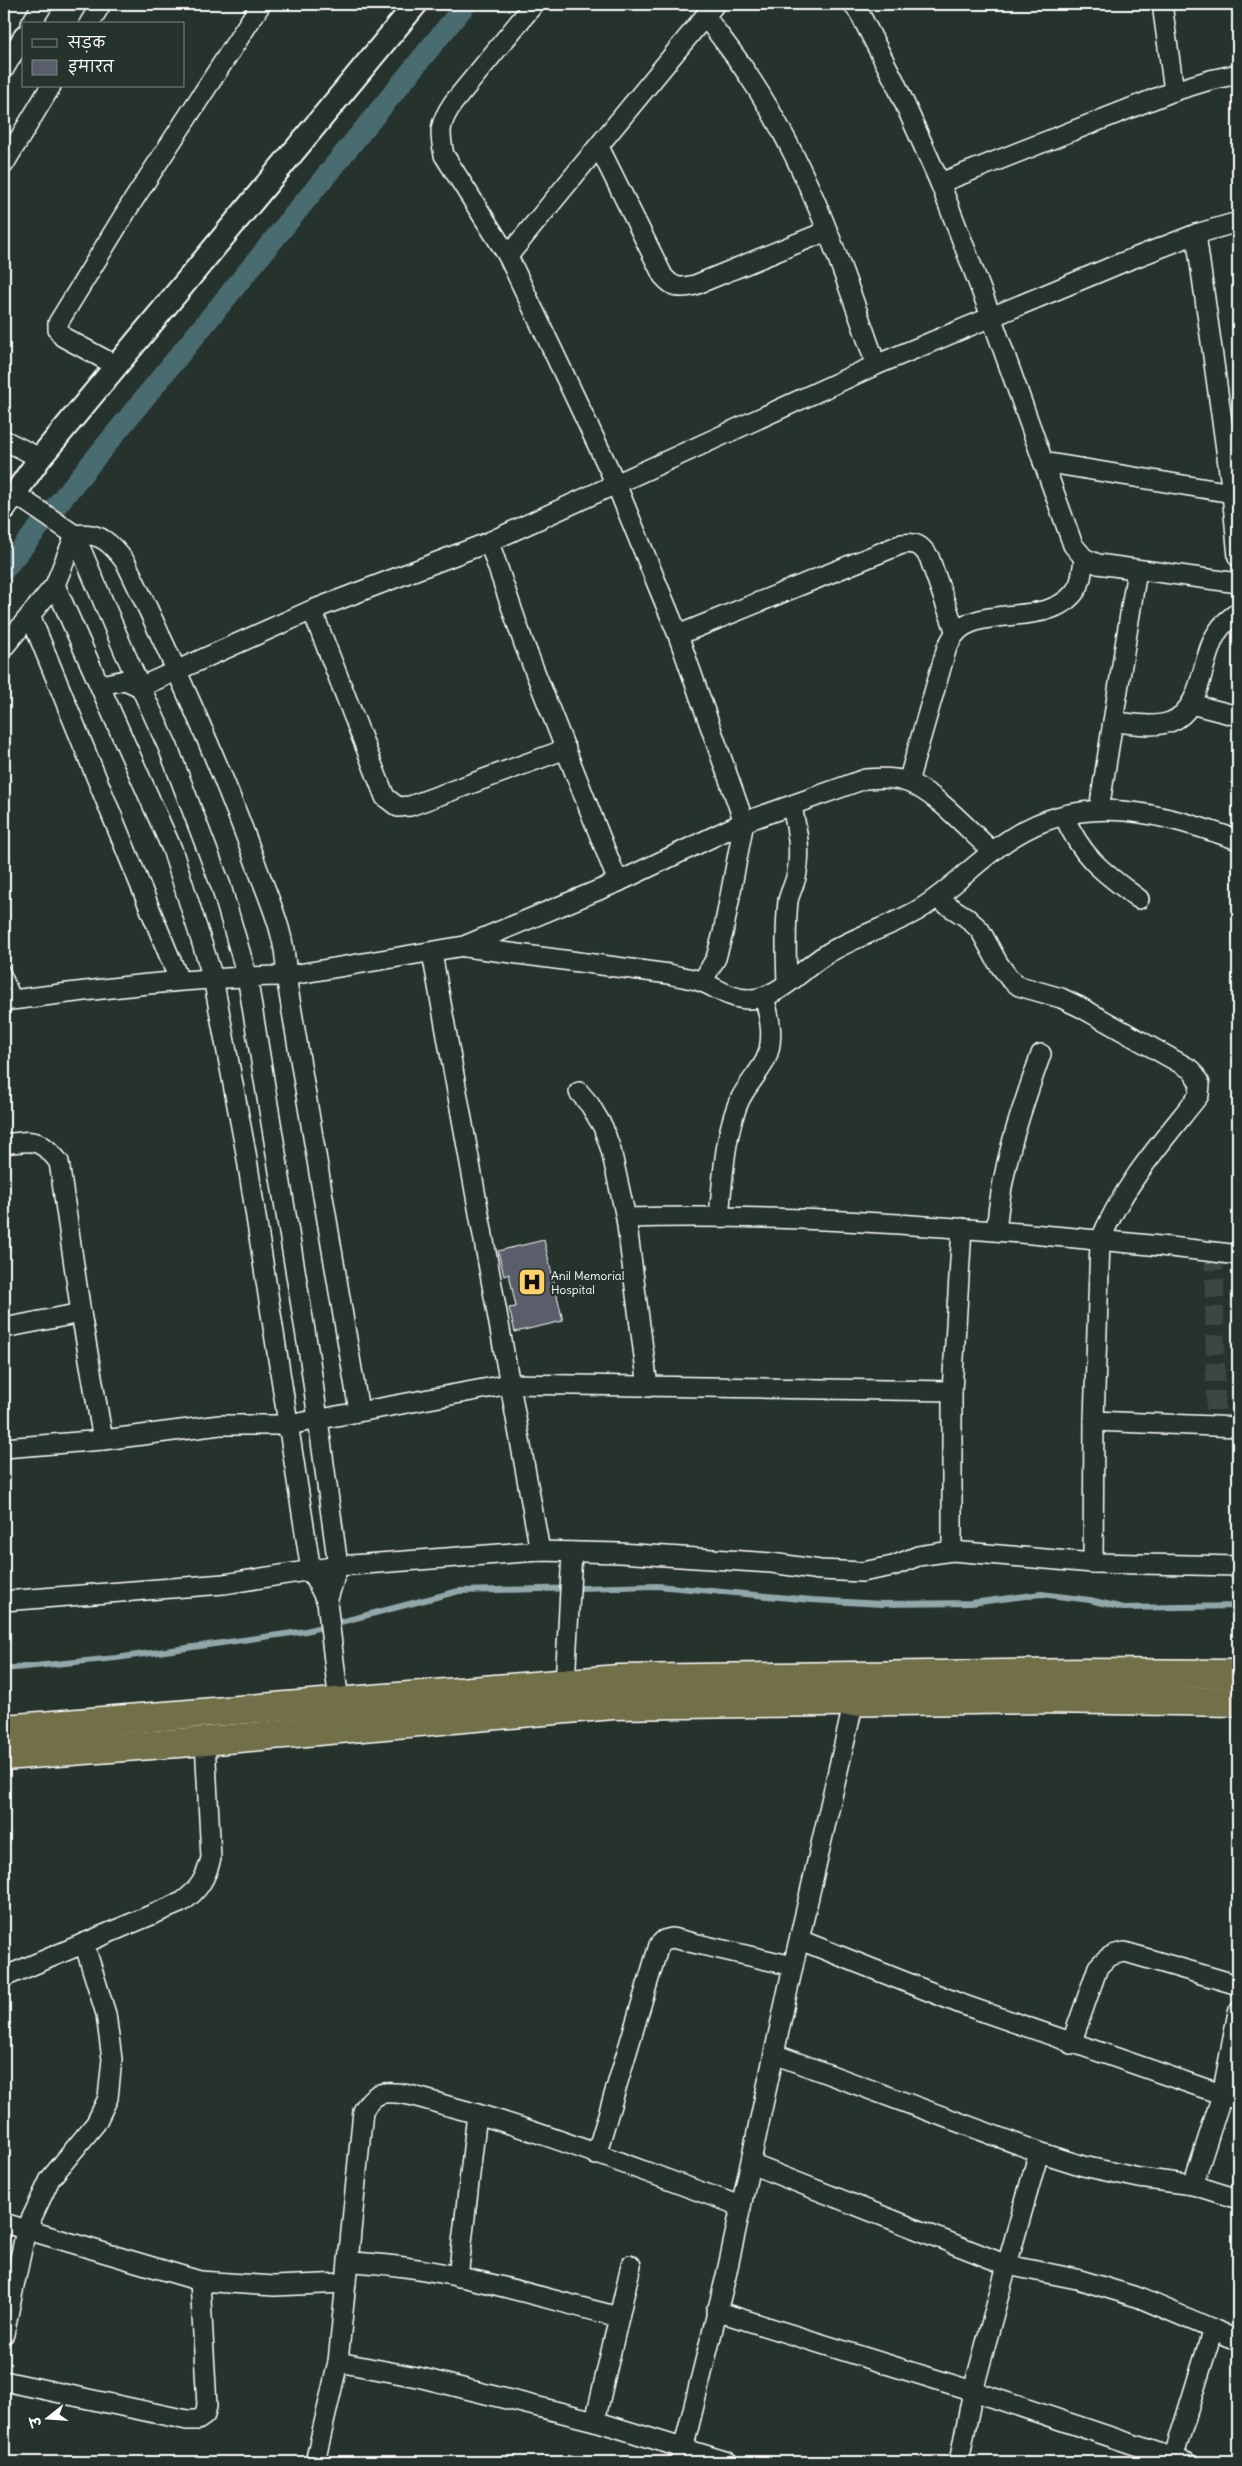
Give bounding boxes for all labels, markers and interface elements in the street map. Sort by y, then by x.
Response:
legend [22,22,185,88]
text: सड़क [67,33,106,53]
text: इमारत [68,57,115,76]
hospital icon: Anil Memorial Hospital [517,1267,547,1297]
place label: Anil Memorial Hospital [551,1268,624,1297]
north arrow [22,2394,72,2444]
text: उ [25,2413,46,2431]

